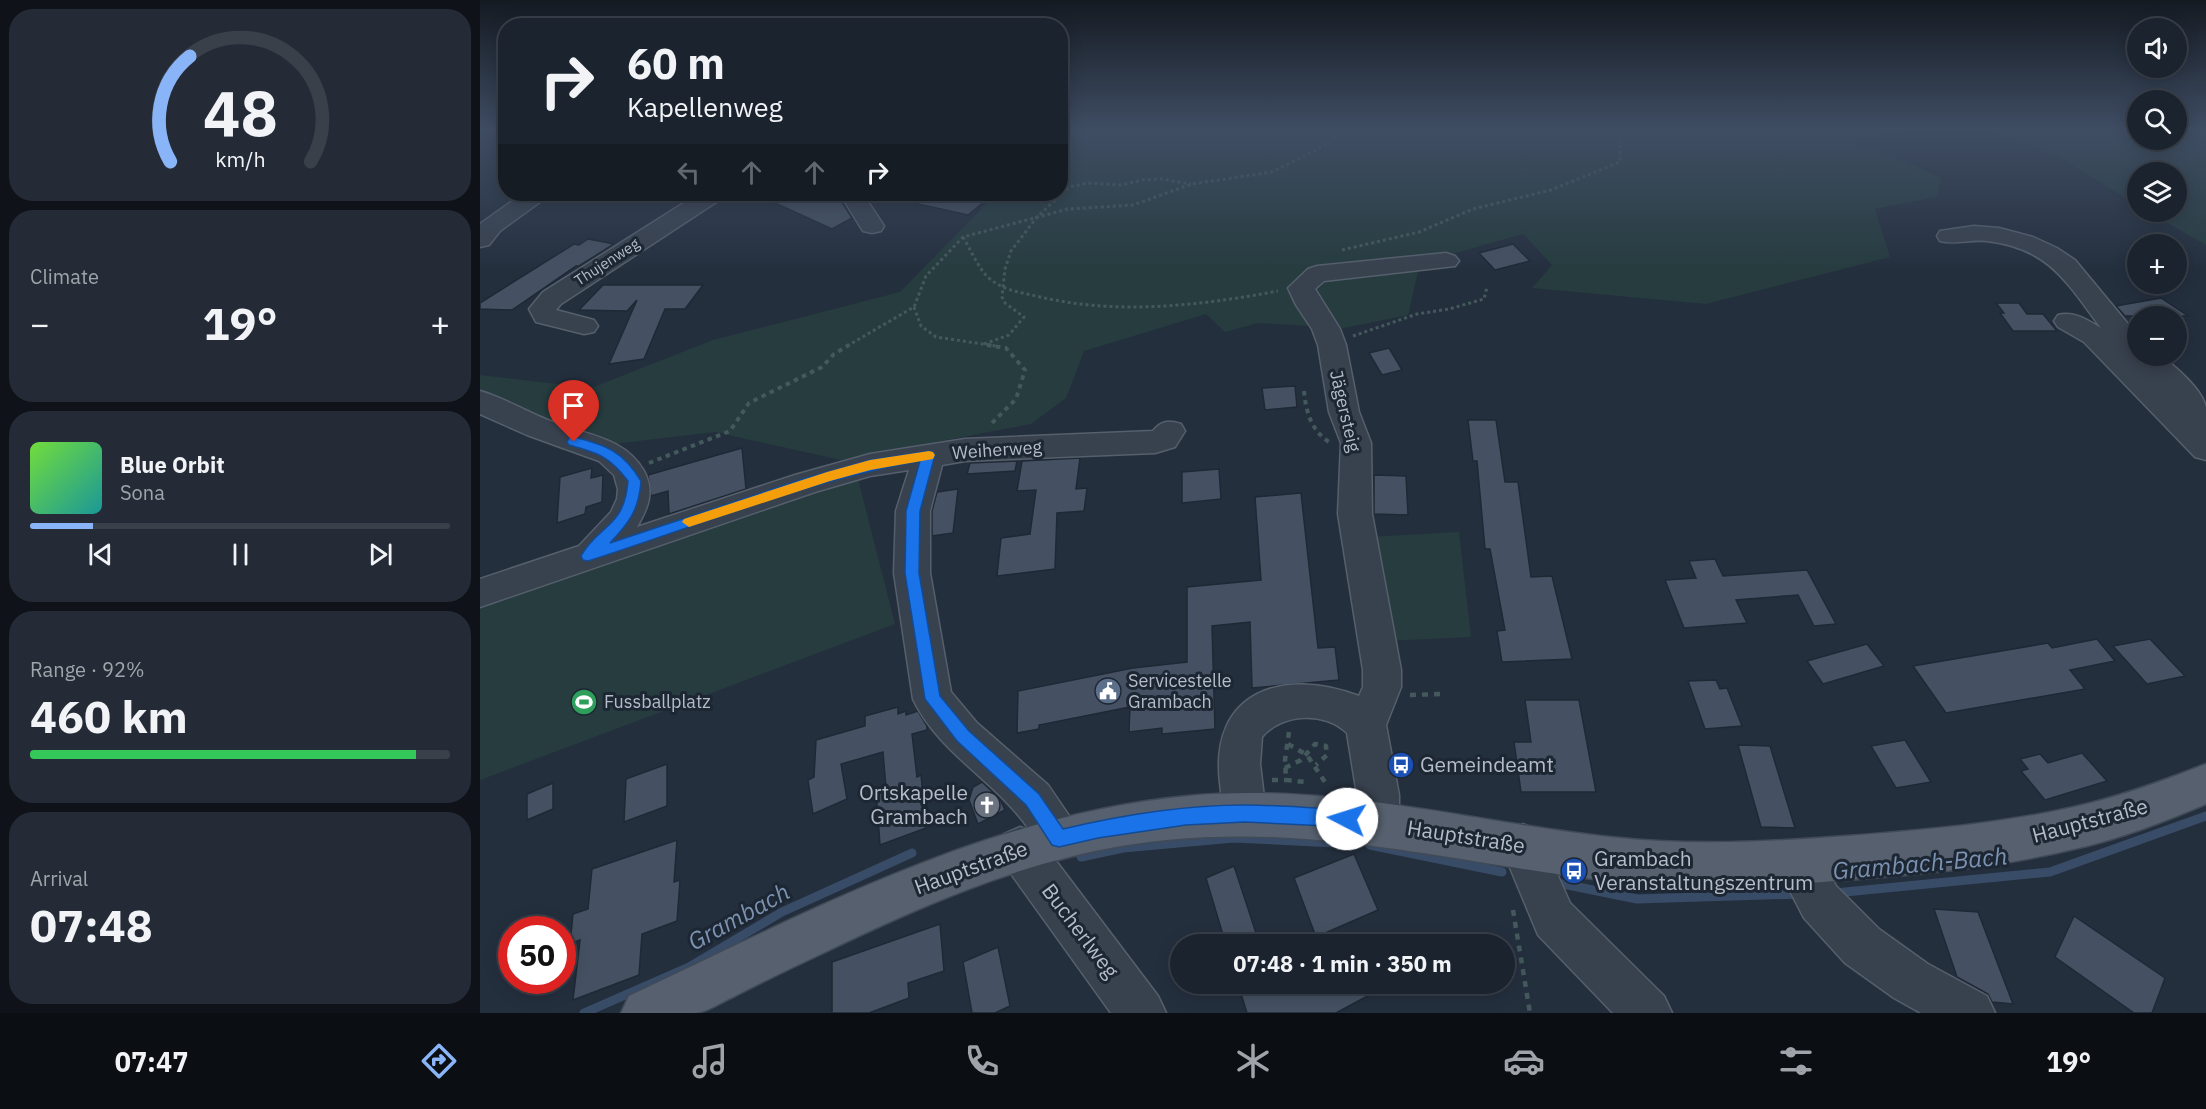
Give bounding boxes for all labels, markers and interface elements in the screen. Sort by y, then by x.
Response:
map controls [2127,18,2187,366]
button: sound [2127,18,2187,78]
text: 60 m [627,36,725,91]
icon: right [528,42,606,120]
text: 48 [203,72,277,153]
text: Kapellenweg [627,89,783,124]
button: search [2127,90,2187,150]
text: km/h [215,145,265,173]
icon: left [672,156,705,189]
icon: ahead [735,156,768,189]
icon: ahead [798,156,831,189]
icon: right [861,156,894,189]
button: layers [2127,162,2187,222]
street label: Thujenweg [571,234,643,290]
button: + [2127,234,2187,294]
text: Climate [30,263,99,290]
text: 19° [202,294,278,352]
text: − [30,302,50,345]
text: + [430,302,450,345]
button: − [2127,306,2187,366]
street label: Jägersteig [1325,368,1366,455]
pin [548,380,599,442]
icon: arrive [557,389,590,422]
street label: Weiherweg [951,435,1043,464]
text: Blue Orbit [120,450,225,479]
text: Sona [120,479,165,506]
icon: previous [84,538,117,571]
icon: pause [224,538,257,571]
icon: next [364,538,397,571]
text: Range · 92% [30,656,145,683]
place label: Servicestelle Grambach [1128,669,1232,713]
public building icon: Servicestelle Grambach [1093,676,1123,706]
text: 460 km [30,687,188,745]
sports icon: Fussballplatz [569,687,599,717]
place label: Fussballplatz [604,690,711,713]
bus stop icon: Gemeindeamt [1386,750,1416,780]
place label: Gemeindeamt [1420,750,1554,778]
place label: Ortskapelle Grambach [859,778,968,830]
position arrow [1315,787,1379,851]
church icon: Ortskapelle Grambach [972,790,1002,820]
street label: Hauptstraße [2029,791,2151,849]
street label: Hauptstraße [1405,813,1527,859]
street label: Hauptstraße [910,834,1031,901]
water label: Grambach-Bach [1831,839,2009,887]
place label: Grambach Veranstaltungszentrum [1594,844,1813,896]
bus stop icon: Grambach Veranstaltungszentrum [1559,856,1589,886]
text: Arrival [30,865,88,892]
water label: Grambach [682,875,795,957]
street label: Bucherlweg [1036,877,1126,983]
text: 07:48 [30,896,153,954]
speed limit sign: 50 [498,916,576,994]
text: 07:48 · 1 min · 350 m [1233,949,1452,978]
icon: directions [418,1040,460,1082]
icon: music [689,1040,731,1082]
icon: phone [961,1040,1003,1082]
icon: climate [1232,1040,1274,1082]
icon: car [1503,1040,1545,1082]
icon: filters [1775,1040,1817,1082]
text: 07:47 [115,1044,188,1079]
text: 19° [2046,1044,2091,1079]

